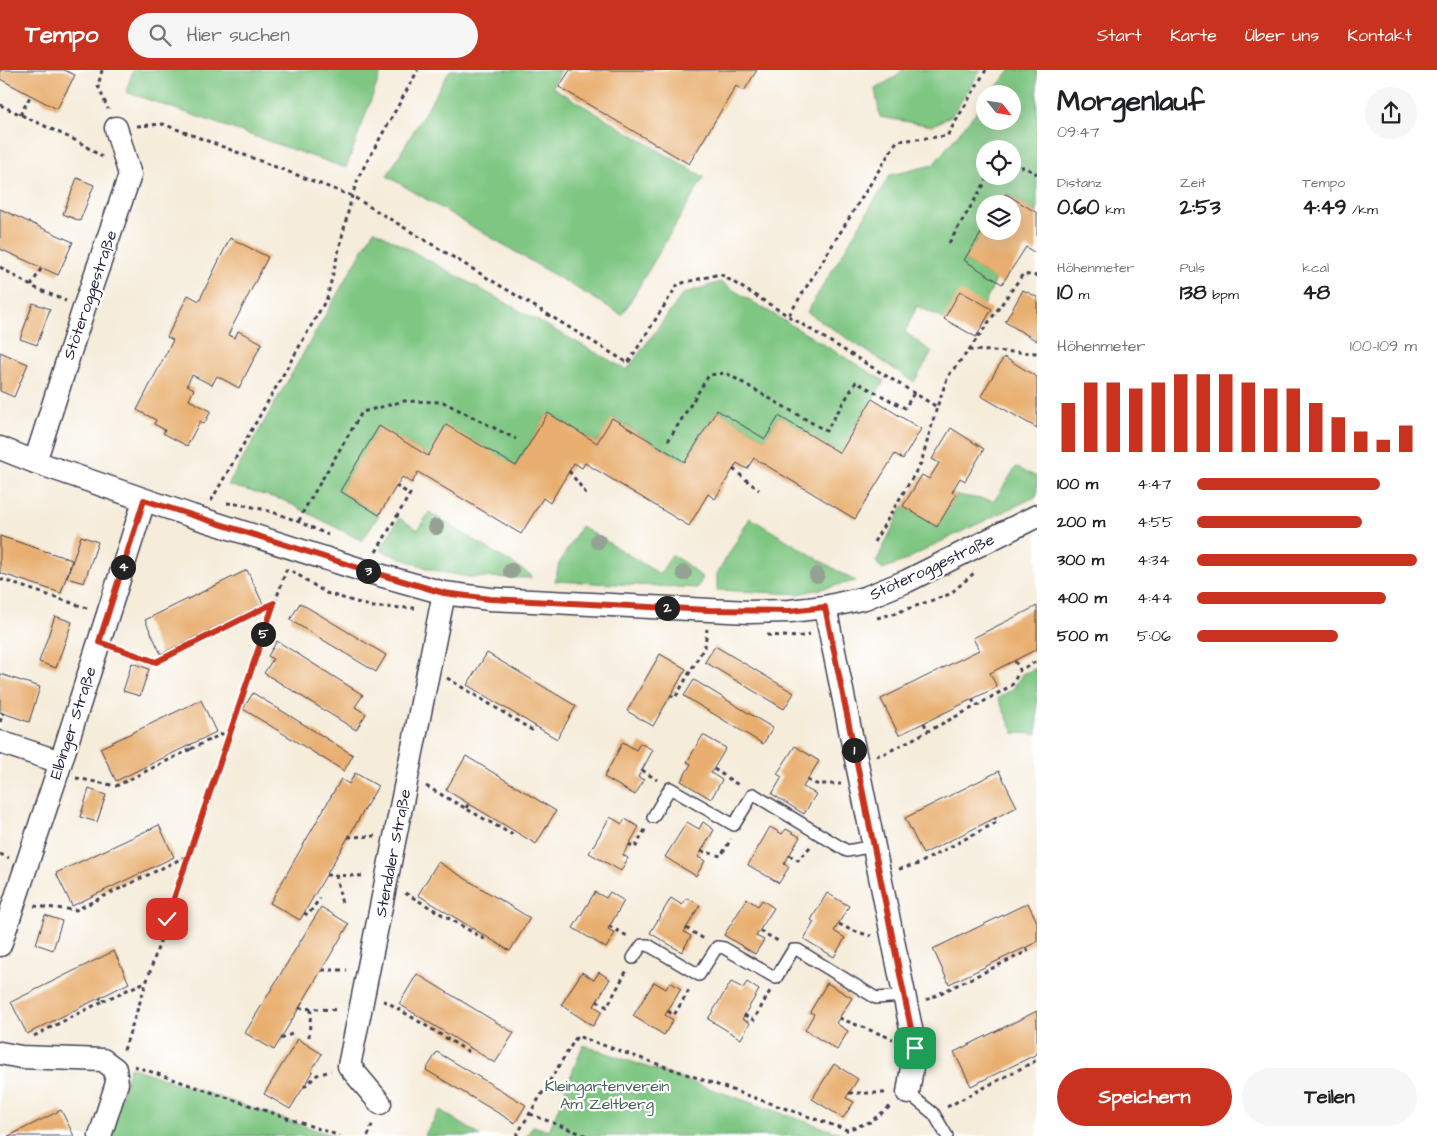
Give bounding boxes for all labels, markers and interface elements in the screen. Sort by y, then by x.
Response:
search box [128,13,478,58]
text: Tempo [25,18,98,52]
icon: search [146,21,174,49]
text: Hier suchen [186,22,290,49]
text: Start [1097,23,1142,48]
text: Karte [1170,23,1217,48]
text: Über uns [1245,23,1319,48]
text: Kontakt [1347,23,1412,48]
text: Morgenlauf [1057,82,1204,121]
north arrow [976,85,1021,130]
map controls [976,85,1021,240]
button: share [1365,87,1417,139]
text: 09:47 [1057,121,1100,143]
button: locate [976,140,1021,185]
text: Distanz [1057,173,1102,193]
text: Zeit [1180,173,1206,193]
text: Tempo [1302,173,1345,193]
text: 0.60 [1057,193,1100,222]
text: 2:53 [1180,193,1221,222]
text: 4:49 [1302,193,1346,222]
button: layers [976,195,1021,240]
text: km [1100,200,1125,220]
text: /km [1346,200,1378,220]
street label: Stöteroggestraße [58,227,123,363]
text: Höhenmeter [1057,258,1134,278]
text: Puls [1180,258,1205,278]
text: kcal [1302,258,1329,278]
text: 10 [1057,278,1073,307]
text: 138 [1180,278,1207,307]
text: 48 [1302,278,1330,307]
text: m [1073,285,1089,305]
text: bpm [1207,285,1239,305]
text: Höhenmeter [1057,335,1145,357]
text: 100–109 m [1350,335,1417,357]
text: 100 m [1057,473,1098,495]
text: 4:47 [1137,473,1171,495]
text: 200 m [1057,511,1105,533]
text: 4:55 [1137,511,1173,533]
street label: Stöteroggestraße [866,528,999,606]
text: 300 m [1057,549,1104,571]
text: 4:34 [1137,549,1170,571]
pin: 4 [110,554,136,580]
text: 4 [119,557,128,577]
pin: 3 [356,558,380,584]
text: 3 [365,561,372,581]
text: 400 m [1057,587,1107,609]
text: 4:44 [1137,587,1172,609]
pin: 2 [654,596,680,620]
text: 2 [663,598,672,618]
pin: 5 [250,622,276,646]
text: 5 [259,624,268,644]
text: 500 m [1057,625,1107,647]
text: 5:06 [1137,625,1171,647]
street label: Elbinger Straße [44,664,103,782]
pin: 1 [842,738,866,762]
text: 1 [854,740,855,760]
street label: Stendaler Straße [370,787,416,919]
pin [146,898,188,940]
icon: check [153,905,181,933]
pin [894,1027,936,1069]
icon: arrive [901,1034,929,1062]
button: Speichern [1057,1068,1232,1126]
button: Teilen [1242,1068,1417,1126]
park label: Kleingartenverein Am Zeltberg [545,1075,669,1116]

